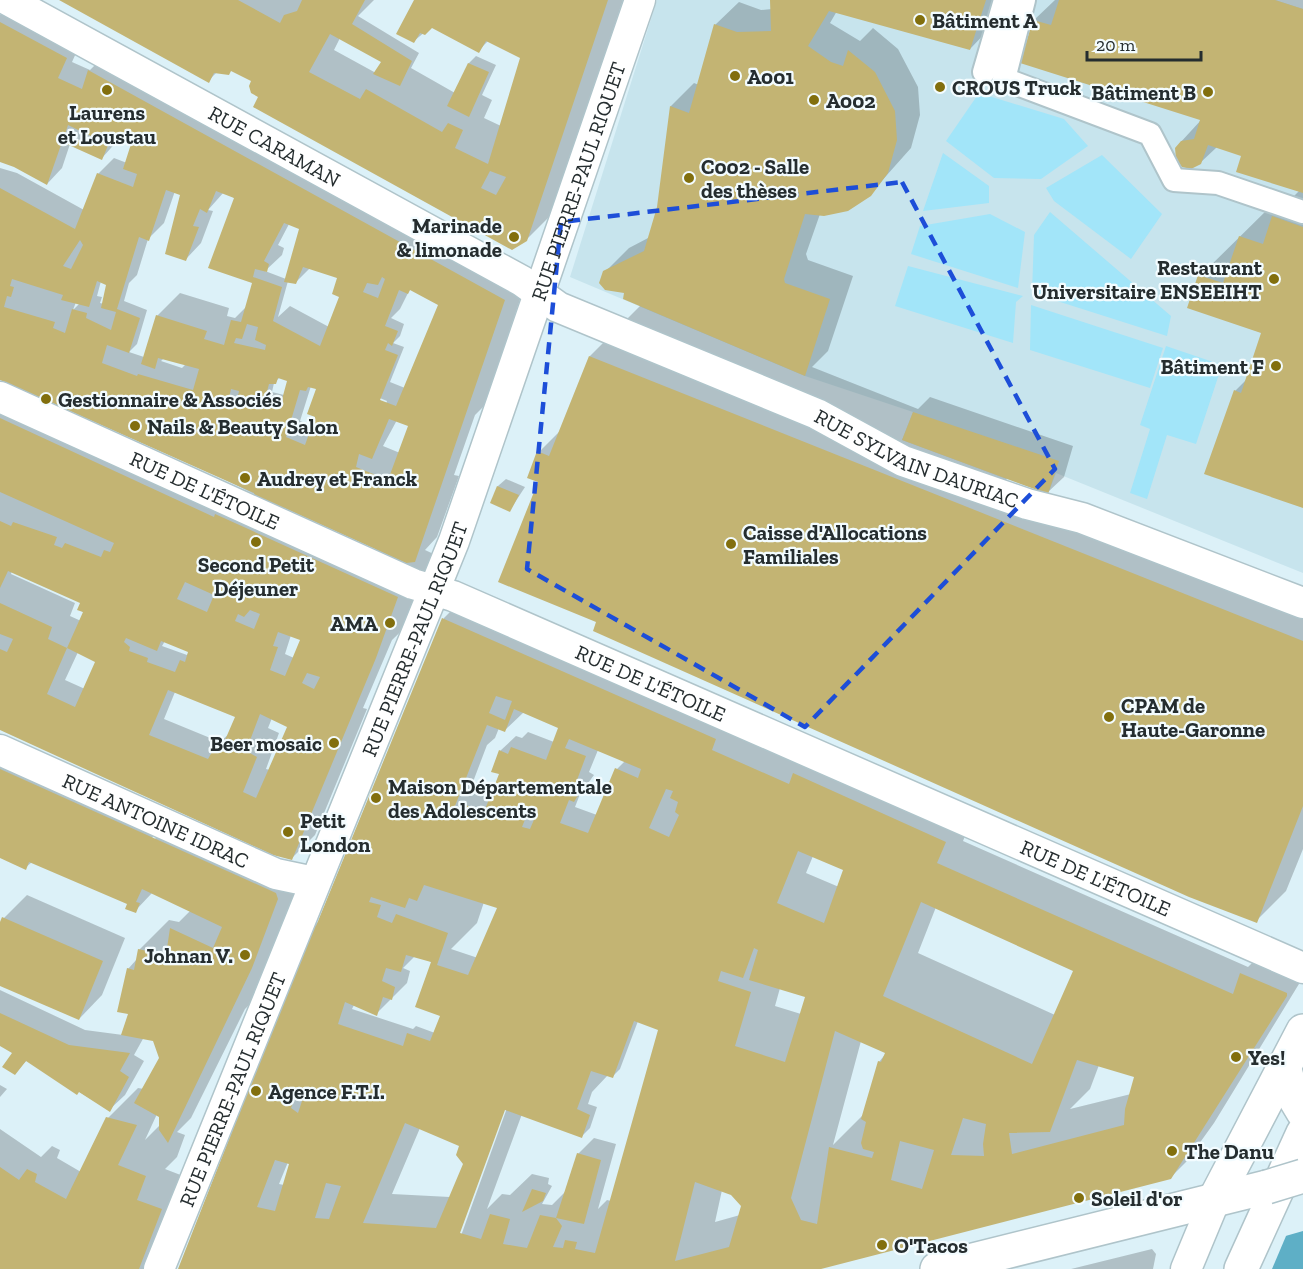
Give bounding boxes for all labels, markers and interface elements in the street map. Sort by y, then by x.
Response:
place label: Bâtiment A [932,8,1038,33]
marker: Bâtiment A [913,13,927,27]
scale bar [1087,24,1201,62]
text: 20 m [1096,34,1136,56]
street label: RUE PIERRE-PAUL RIQUET [525,59,630,304]
place label: A001 [747,64,794,89]
marker: A001 [728,69,742,83]
place label: CROUS Truck [952,75,1081,100]
marker: CROUS Truck [933,80,947,94]
place label: Bâtiment B [1091,80,1196,105]
marker: Laurens et Loustau [100,83,114,97]
marker: Bâtiment B [1201,85,1215,99]
place label: A002 [826,88,876,113]
marker: A002 [807,93,821,107]
place label: Laurens et Loustau [58,100,156,149]
street label: RUE CARAMAN [205,100,345,192]
place label: C002 - Salle des thèses [701,154,809,203]
marker: C002 - Salle des thèses [682,171,696,185]
place label: Marinade & limonade [396,213,502,262]
marker: Marinade & limonade [507,230,521,244]
place label: Restaurant Universitaire ENSEEIHT [1032,255,1263,304]
marker: Restaurant Universitaire ENSEEIHT [1267,272,1281,286]
place label: Bâtiment F [1160,354,1264,379]
marker: Bâtiment F [1269,359,1283,373]
place label: Gestionnaire & Associés [58,387,282,412]
marker: Gestionnaire & Associés [39,392,53,406]
street label: RUE SYLVAIN DAURIAC [811,403,1022,513]
place label: Nails & Beauty Salon [147,414,339,439]
marker: Nails & Beauty Salon [128,419,142,433]
street label: RUE DE L'ÉTOILE [126,445,284,534]
place label: Audrey et Franck [257,466,418,491]
marker: Audrey et Franck [238,471,252,485]
street label: RUE PIERRE-PAUL RIQUET [356,518,472,760]
place label: Caisse d'Allocations Familiales [743,520,927,569]
marker: Second Petit Déjeuner [249,535,263,549]
marker: Caisse d'Allocations Familiales [724,537,738,551]
place label: Second Petit Déjeuner [198,552,315,601]
place label: AMA [330,611,379,636]
marker: AMA [383,616,397,630]
street label: RUE DE L'ÉTOILE [572,639,730,726]
place label: CPAM de Haute-Garonne [1121,693,1265,742]
marker: CPAM de Haute-Garonne [1102,710,1116,724]
place label: Beer mosaic [210,731,322,756]
marker: Beer mosaic [327,736,341,750]
street label: RUE ANTOINE IDRAC [59,767,253,873]
place label: Maison Départementale des Adolescents [388,774,612,823]
marker: Maison Départementale des Adolescents [369,791,383,805]
place label: Petit London [300,808,371,857]
marker: Petit London [281,825,295,839]
street label: RUE DE L'ÉTOILE [1017,834,1175,921]
place label: Johnan V. [144,943,233,968]
marker: Johnan V. [238,948,252,962]
street label: RUE PIERRE-PAUL RIQUET [173,968,291,1210]
place label: Yes! [1248,1045,1285,1070]
marker: Yes! [1229,1050,1243,1064]
place label: Agence F.T.I. [268,1079,385,1104]
marker: Agence F.T.I. [249,1084,263,1098]
place label: The Danu [1184,1139,1274,1164]
marker: The Danu [1165,1144,1179,1158]
place label: Soleil d'or [1091,1186,1182,1211]
marker: Soleil d'or [1072,1191,1086,1205]
place label: O'Tacos [894,1233,968,1258]
marker: O'Tacos [875,1238,889,1252]

